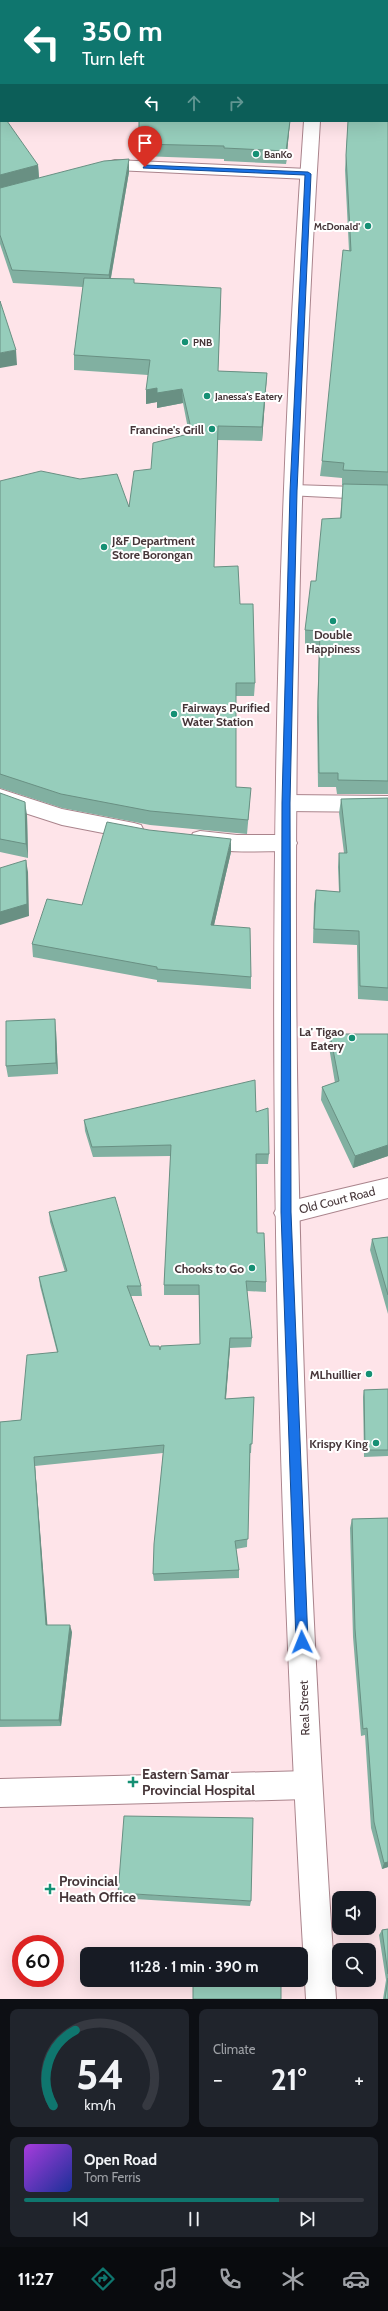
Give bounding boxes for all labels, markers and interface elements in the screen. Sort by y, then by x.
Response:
text: 350 m [82,14,163,48]
icon: left [16,16,68,68]
text: Turn left [82,48,145,70]
icon: left [141,92,163,114]
icon: ahead [183,92,205,114]
icon: right [225,92,247,114]
pin [128,126,162,167]
icon: arrive [134,132,156,154]
place label: BanKo [264,148,293,161]
marker: BanKo [251,149,261,159]
place label: McDonald' [314,220,360,233]
marker: McDonald' [363,221,373,231]
place label: PNB [193,336,212,349]
marker: PNB [180,337,190,347]
place label: Janessa's Eatery [214,390,283,403]
marker: Janessa's Eatery [202,391,212,401]
place label: Francine's Grill [130,422,204,437]
marker: Francine's Grill [207,424,217,434]
place label: J&F Department Store Borongan [111,533,195,562]
marker: J&F Department Store Borongan [99,542,109,552]
marker: Double Happiness [328,616,338,626]
place label: Double Happiness [306,627,360,656]
place label: Fairways Purified Water Station [182,700,270,729]
marker: Fairways Purified Water Station [169,709,179,719]
place label: La' Tigao Eatery [299,1024,345,1053]
marker: La' Tigao Eatery [347,1033,357,1043]
street label: Old Court Road [297,1183,377,1217]
place label: Chooks to Go [174,1261,244,1276]
marker: Chooks to Go [247,1263,257,1273]
place label: MLhuillier [310,1367,361,1382]
marker: MLhuillier [364,1369,374,1379]
place label: Krispy King [309,1436,368,1451]
marker: Krispy King [371,1438,381,1448]
position arrow [281,1621,323,1663]
street label: Real Street [296,1680,312,1736]
place label: Eastern Samar Provincial Hospital [142,1765,255,1799]
marker: Eastern Samar Provincial Hospital [127,1776,139,1788]
place label: Provincial Heath Office [59,1872,136,1906]
marker: Provincial Heath Office [44,1883,56,1895]
map controls [332,1891,376,1987]
button: sound [332,1891,376,1935]
speed limit sign: 60 [12,1935,64,1987]
button: search [332,1943,376,1987]
text: 11:28 · 1 min · 390 m [129,1958,259,1976]
text: Climate [213,2041,255,2057]
text: 54 [75,2049,124,2099]
text: 21° [271,2061,306,2098]
text: − [213,2066,223,2093]
text: + [354,2066,364,2093]
text: km/h [84,2096,115,2114]
text: Open Road [84,2151,157,2169]
text: Tom Ferris [84,2169,141,2185]
icon: previous [70,2208,92,2230]
icon: pause [183,2208,205,2230]
icon: next [296,2208,318,2230]
icon: directions [89,2265,117,2293]
icon: music [152,2265,180,2293]
icon: phone [216,2265,244,2293]
icon: climate [279,2265,307,2293]
icon: car [342,2265,370,2293]
text: 11:27 [18,2268,54,2290]

